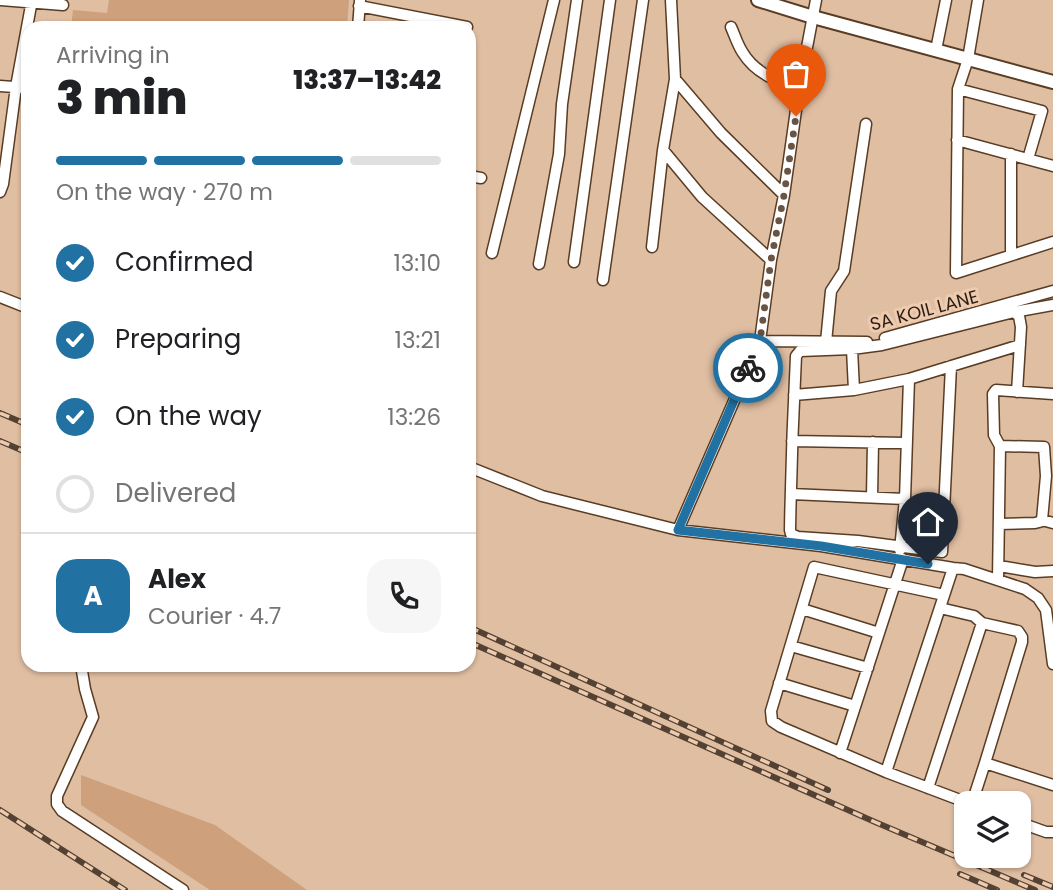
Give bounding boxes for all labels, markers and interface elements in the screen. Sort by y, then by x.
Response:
text: Arriving in [56,39,170,71]
pin [766,44,826,116]
icon: bag [777,55,815,93]
text: 13:37–13:42 [293,62,441,98]
text: 3 min [56,66,188,130]
text: On the way · 270 m [56,176,273,208]
icon: check [56,244,94,282]
text: Confirmed [115,244,253,280]
text: 13:10 [393,247,441,279]
street label: SA KOIL LANE [867,284,981,336]
icon: check [56,321,94,359]
text: Preparing [115,321,241,357]
text: 13:21 [395,324,441,356]
courier [713,333,783,403]
icon: bike [729,349,767,387]
icon: check [56,398,94,436]
text: On the way [115,398,262,434]
text: 13:26 [387,401,441,433]
text: Delivered [115,475,236,511]
pin [898,492,958,564]
icon: home [909,503,947,541]
button: phone [367,559,441,633]
text: Alex [148,561,206,597]
text: A [83,578,103,614]
text: Courier · 4.7 [148,600,281,632]
map controls [954,791,1031,868]
button: layers [954,791,1031,868]

